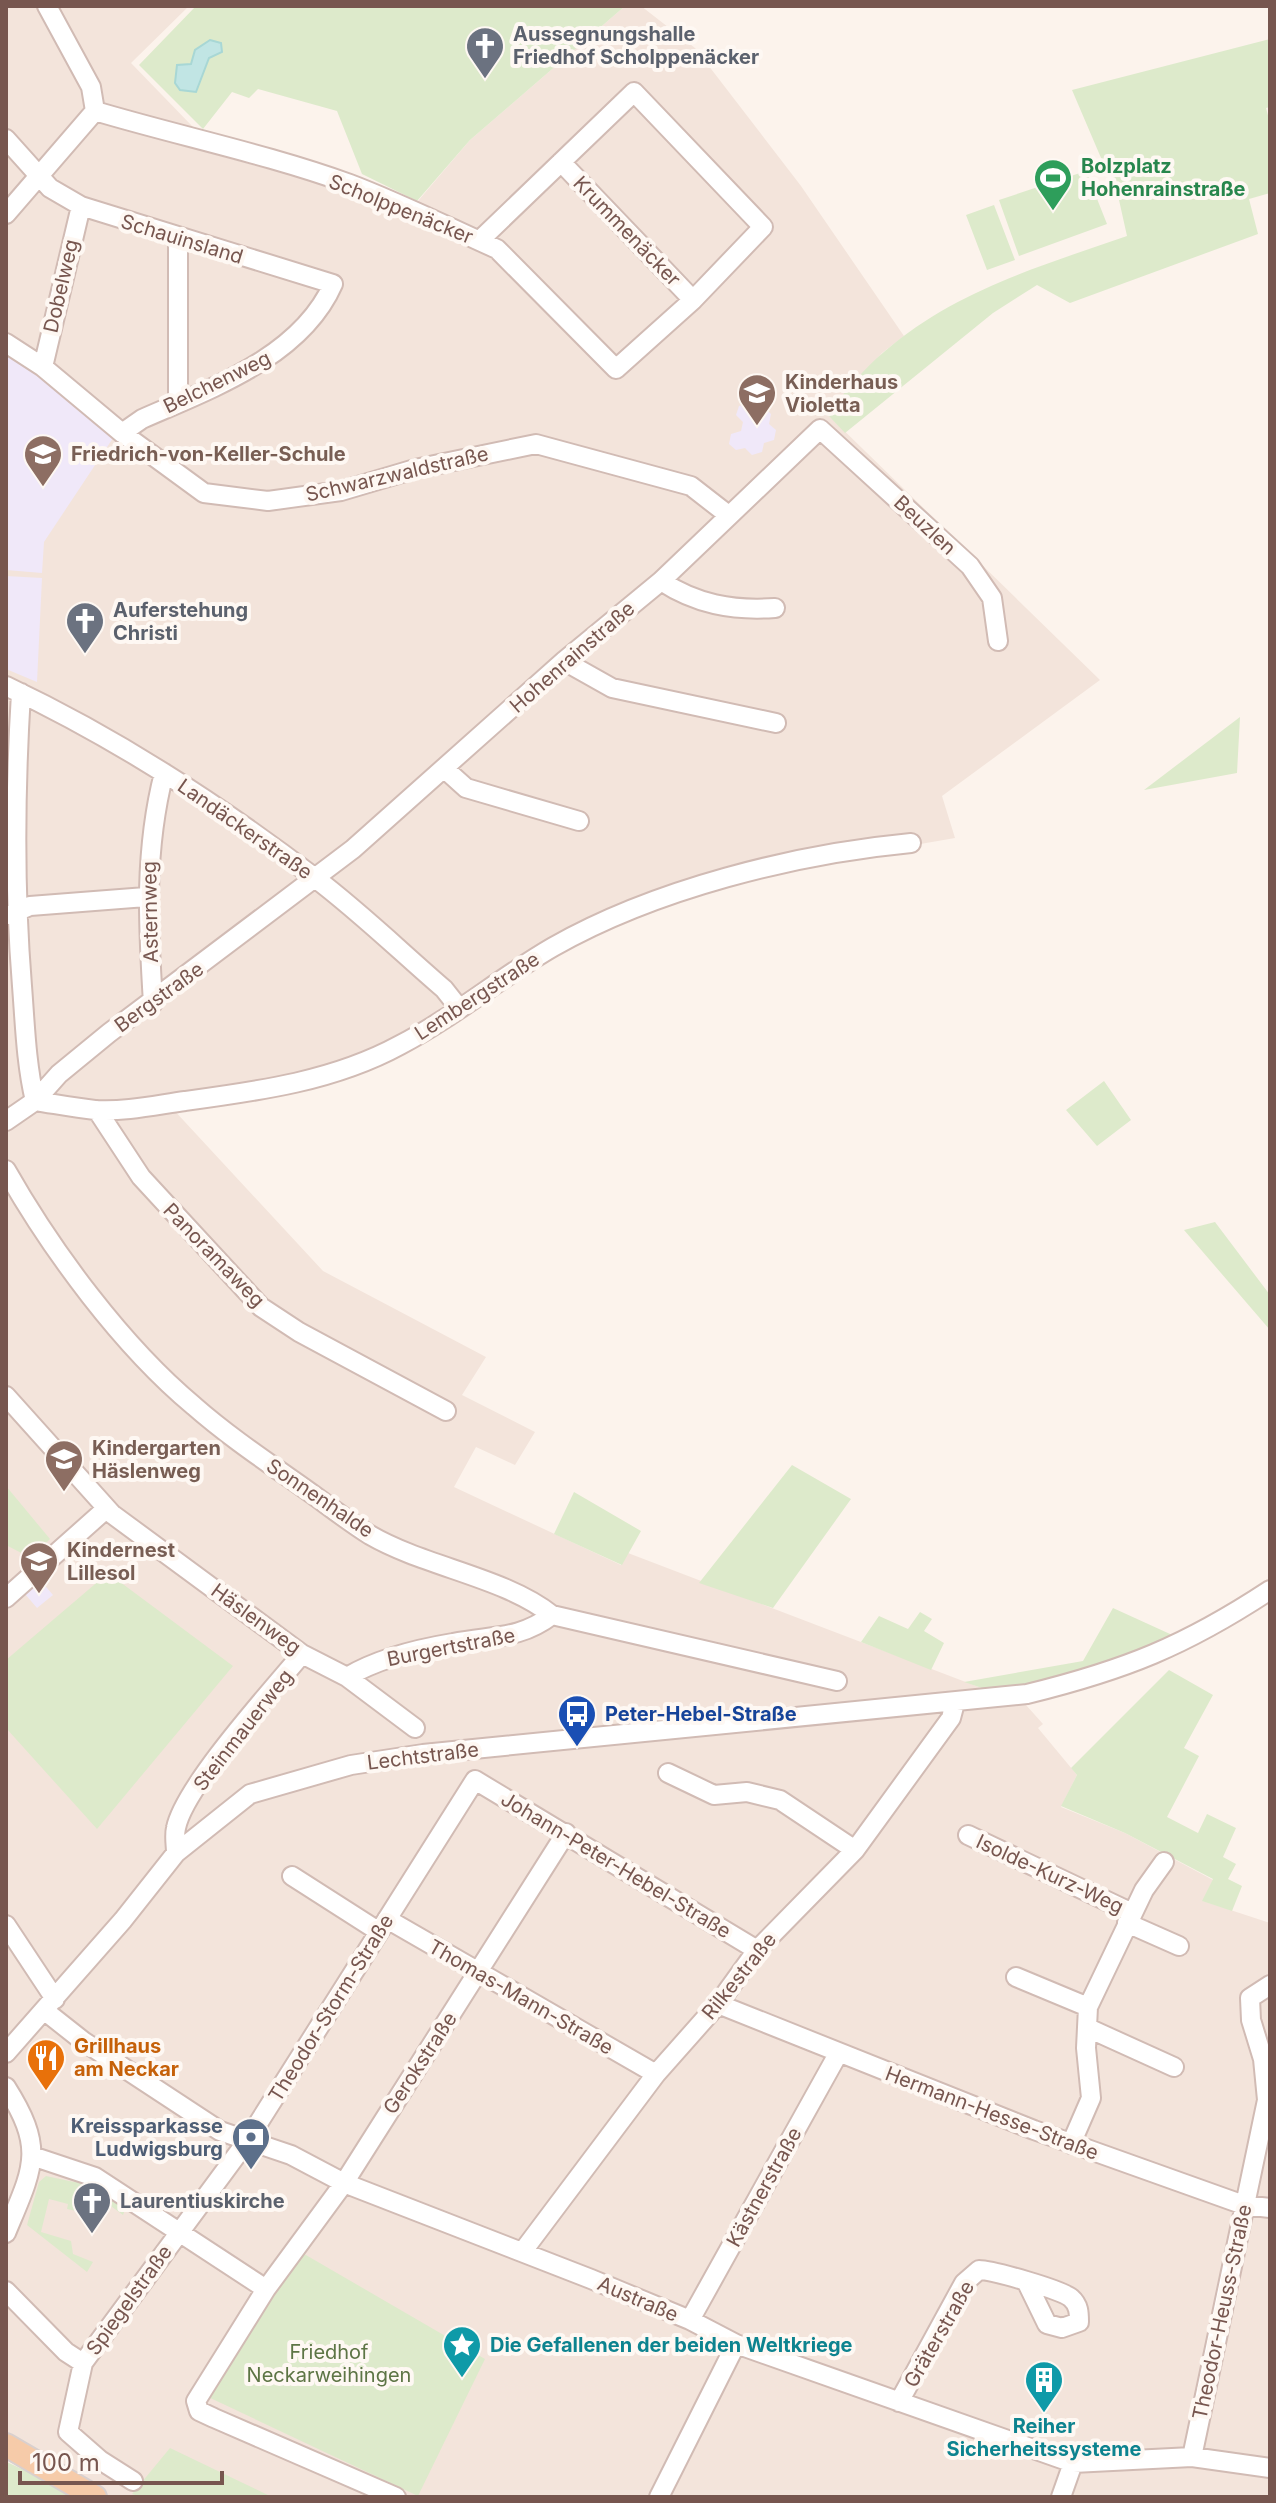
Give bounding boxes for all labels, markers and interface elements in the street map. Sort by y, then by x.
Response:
place label: Aussegnungshalle Friedhof Scholppenäcker [513,22,759,69]
church icon: Aussegnungshalle Friedhof Scholppenäcker [464,25,506,80]
place label: Bolzplatz Hohenrainstraße [1081,154,1246,201]
sports icon: Bolzplatz Hohenrainstraße [1032,157,1074,212]
street label: Scholppenäcker [325,169,477,249]
street label: Krummenäcker [568,171,686,291]
street label: Schauinsland [118,209,246,269]
street label: Dobelweg [39,237,83,335]
street label: Belchenweg [159,346,275,418]
place label: Kinderhaus Violetta [785,370,898,417]
school or university icon: Kinderhaus Violetta [736,372,778,427]
school or university icon: Friedrich-von-Keller-Schule [22,433,64,488]
street label: Schwarzwaldstraße [303,441,491,507]
place label: Friedrich-von-Keller-Schule [71,442,346,466]
street label: Beuzlen [889,490,961,560]
street label: Hohenrainstraße [505,596,639,718]
place label: Auferstehung Christi [113,598,248,645]
church icon: Auferstehung Christi [64,600,106,655]
street label: Landäckerstraße [173,774,317,884]
street label: Asternweg [137,861,163,963]
street label: Lembergstraße [410,947,544,1045]
street label: Bergstraße [110,957,208,1037]
street label: Panoramaweg [158,1198,270,1312]
place label: Kindergarten Häslenweg [92,1436,221,1483]
school or university icon: Kindergarten Häslenweg [43,1438,85,1493]
street label: Sonnenhalde [262,1453,378,1543]
place label: Kindernest Lillesol [67,1538,175,1585]
school or university icon: Kindernest Lillesol [18,1540,60,1595]
street label: Häslenweg [207,1578,305,1660]
street label: Burgertstraße [385,1623,517,1671]
street label: Steinmauerweg [188,1665,298,1795]
bus stop icon: Peter-Hebel-Straße [556,1693,598,1748]
place label: Peter-Hebel-Straße [605,1702,797,1726]
street label: Lechtstraße [366,1737,480,1775]
street label: Johann-Peter-Hebel-Straße [497,1787,735,1943]
street label: Isolde-Kurz-Weg [972,1829,1128,1919]
street label: Theodor-Storm-Straße [263,1910,399,2106]
street label: Rilkestraße [697,1928,781,2024]
street label: Thomas-Mann-Straße [424,1934,618,2060]
street label: Gerokstraße [378,2008,462,2118]
place label: Grillhaus am Neckar [74,2034,179,2081]
restaurant icon: Grillhaus am Neckar [25,2037,67,2092]
street label: Hermann-Hesse-Straße [882,2061,1102,2165]
place label: Kreissparkasse Ludwigsburg [71,2114,223,2161]
bank icon: Kreissparkasse Ludwigsburg [230,2116,272,2171]
street label: Kästnerstraße [721,2123,807,2251]
church icon: Laurentiuskirche [71,2180,113,2235]
place label: Laurentiuskirche [120,2189,285,2213]
street label: Theodor-Heuss-Straße [1187,2202,1257,2422]
street label: Spiegelstraße [81,2240,177,2360]
street label: Austraße [594,2271,682,2327]
street label: Gräterstraße [899,2276,979,2392]
place icon: Die Gefallenen der beiden Weltkriege [441,2324,483,2379]
place label: Die Gefallenen der beiden Weltkriege [490,2333,853,2357]
park label: Friedhof Neckarweihingen [247,2340,411,2387]
building icon: Reiher Sicherheitssysteme [1023,2359,1065,2414]
place label: Reiher Sicherheitssysteme [947,2414,1142,2461]
scale bar [20,2435,222,2485]
text: 100 m [32,2448,100,2477]

